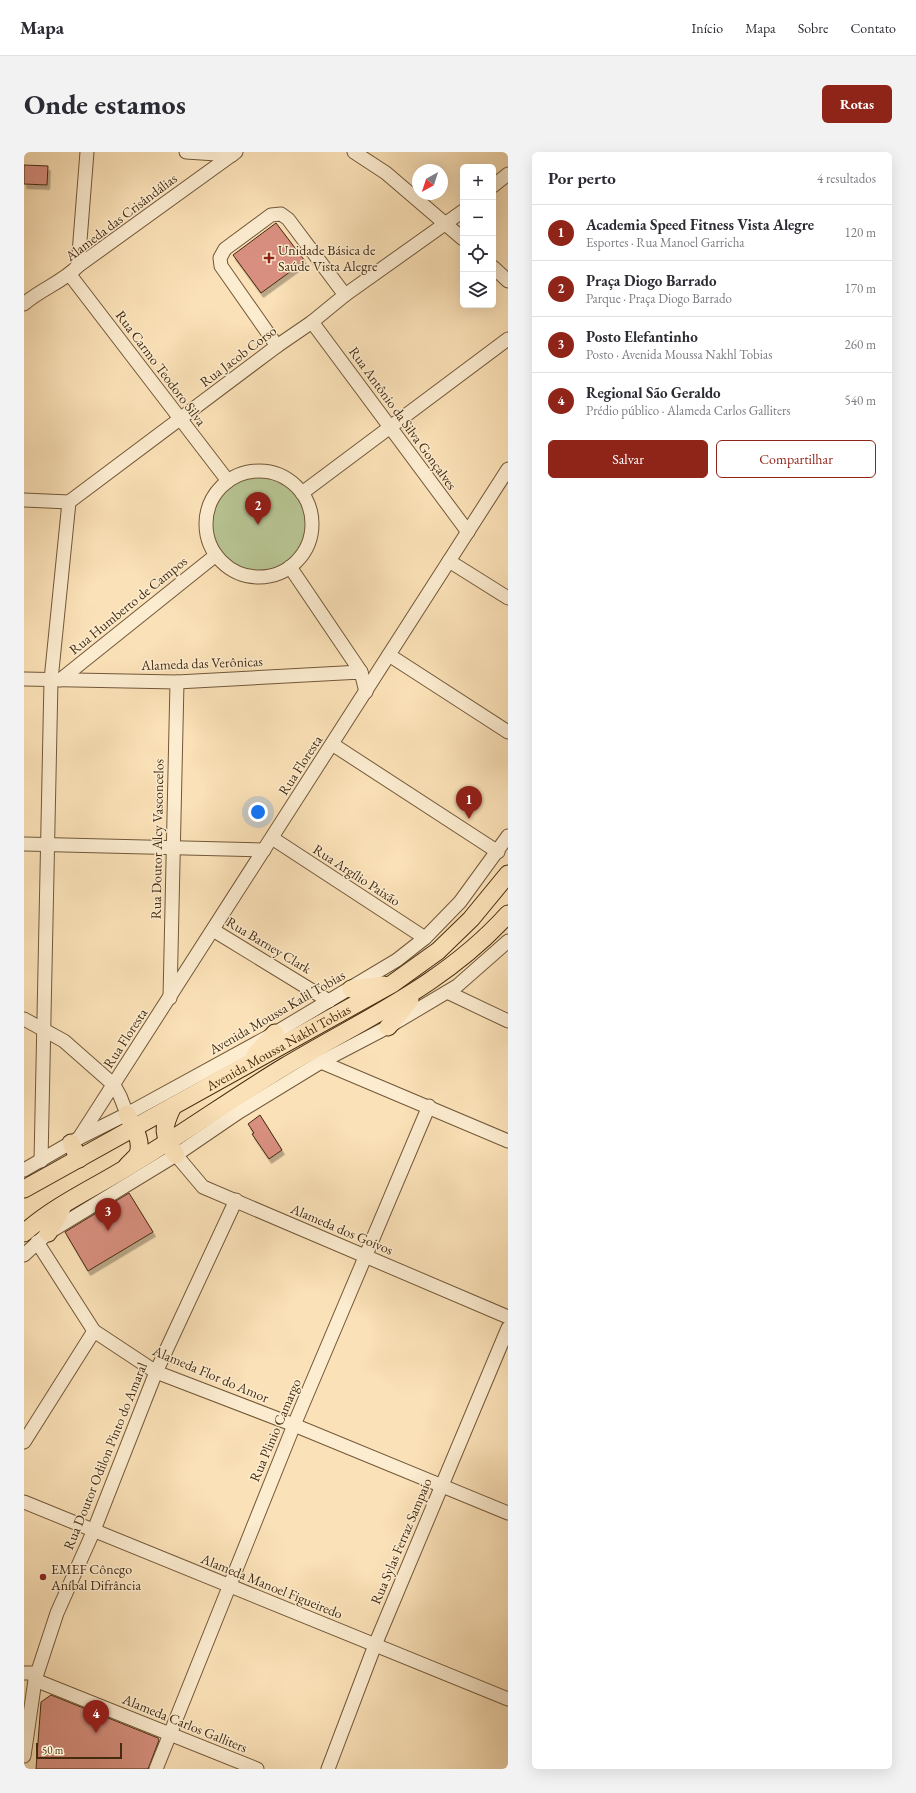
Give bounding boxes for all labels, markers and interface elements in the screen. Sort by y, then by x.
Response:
text: Mapa [20,15,64,40]
text: Início [691,19,723,37]
text: Mapa [745,19,776,37]
text: Sobre [798,19,828,37]
text: Contato [850,19,896,37]
button: Rotas [822,85,892,123]
text: Onde estamos [24,86,186,122]
north arrow [412,164,448,200]
map controls [460,164,496,308]
button: + [460,164,496,200]
text: Por perto [548,167,616,189]
street label: Alameda das Crisândálias [61,169,181,266]
text: 4 resultados [817,170,876,187]
button: − [460,200,496,236]
text: Academia Speed Fitness Vista Alegre [586,215,814,234]
text: 1 [558,224,564,241]
text: 120 m [845,224,876,241]
text: Esportes · Rua Manoel Garricha [586,234,745,251]
button: locate [460,236,496,272]
place label: Unidade Básica de Saúde Vista Alegre [278,241,378,275]
marker: Unidade Básica de Saúde Vista Alegre [263,252,275,264]
text: Praça Diogo Barrado [586,271,716,290]
button: layers [460,272,496,308]
text: 2 [558,280,564,297]
text: 170 m [845,280,876,297]
text: Parque · Praça Diogo Barrado [586,290,732,307]
street label: Rua Carmo Teodoro Silva [112,307,211,430]
street label: Rua Jacob Corso [196,321,280,391]
text: Posto Elefantinho [586,327,698,346]
text: 3 [558,336,564,353]
text: 260 m [845,336,876,353]
street label: Rua Antônio da Silva Gonçalves [345,343,461,493]
text: Posto · Avenida Moussa Nakhl Tobias [586,346,772,363]
text: Regional São Geraldo [586,383,721,402]
text: 4 [558,392,564,409]
text: 540 m [845,392,876,409]
text: Prédio público · Alameda Carlos Galliters [586,402,791,419]
button: Salvar [548,440,708,478]
button: Compartilhar [716,440,876,478]
pin: 2 [245,492,271,525]
street label: Rua Humberto de Campos [65,551,191,658]
street label: Alameda das Verônicas [140,652,264,674]
street label: Rua Floresta [274,731,326,798]
street label: Rua Doutor Alcy Vasconcelos [147,758,167,919]
pin: 1 [456,786,482,819]
your location [248,802,268,822]
street label: Rua Argílio Paixão [310,840,404,910]
street label: Rua Barney Clark [223,913,315,978]
street label: Avenida Moussa Kalil Tobias [205,965,349,1059]
street label: Avenida Moussa Nakhl Tobias [202,1000,354,1095]
street label: Rua Floresta [99,1004,151,1071]
pin: 3 [95,1198,121,1231]
street label: Alameda dos Goivos [287,1199,396,1259]
street label: Alameda Flor do Amor [149,1341,272,1407]
street label: Rua Doutor Odilon Pinto do Amaral [59,1359,151,1552]
street label: Rua Plinio Camargo [245,1376,305,1484]
street label: Rua Sylas Ferraz Sampaio [366,1475,436,1607]
street label: Alameda Manoel Figueiredo [198,1549,345,1623]
place label: EMEF Cônego Aníbal Difrância [50,1560,141,1594]
marker: EMEF Cônego Aníbal Difrância [38,1572,48,1582]
street label: Alameda Carlos Galliters [119,1689,251,1756]
pin: 4 [83,1700,109,1733]
scale bar [36,1741,122,1760]
text: 50 m [42,1743,63,1757]

